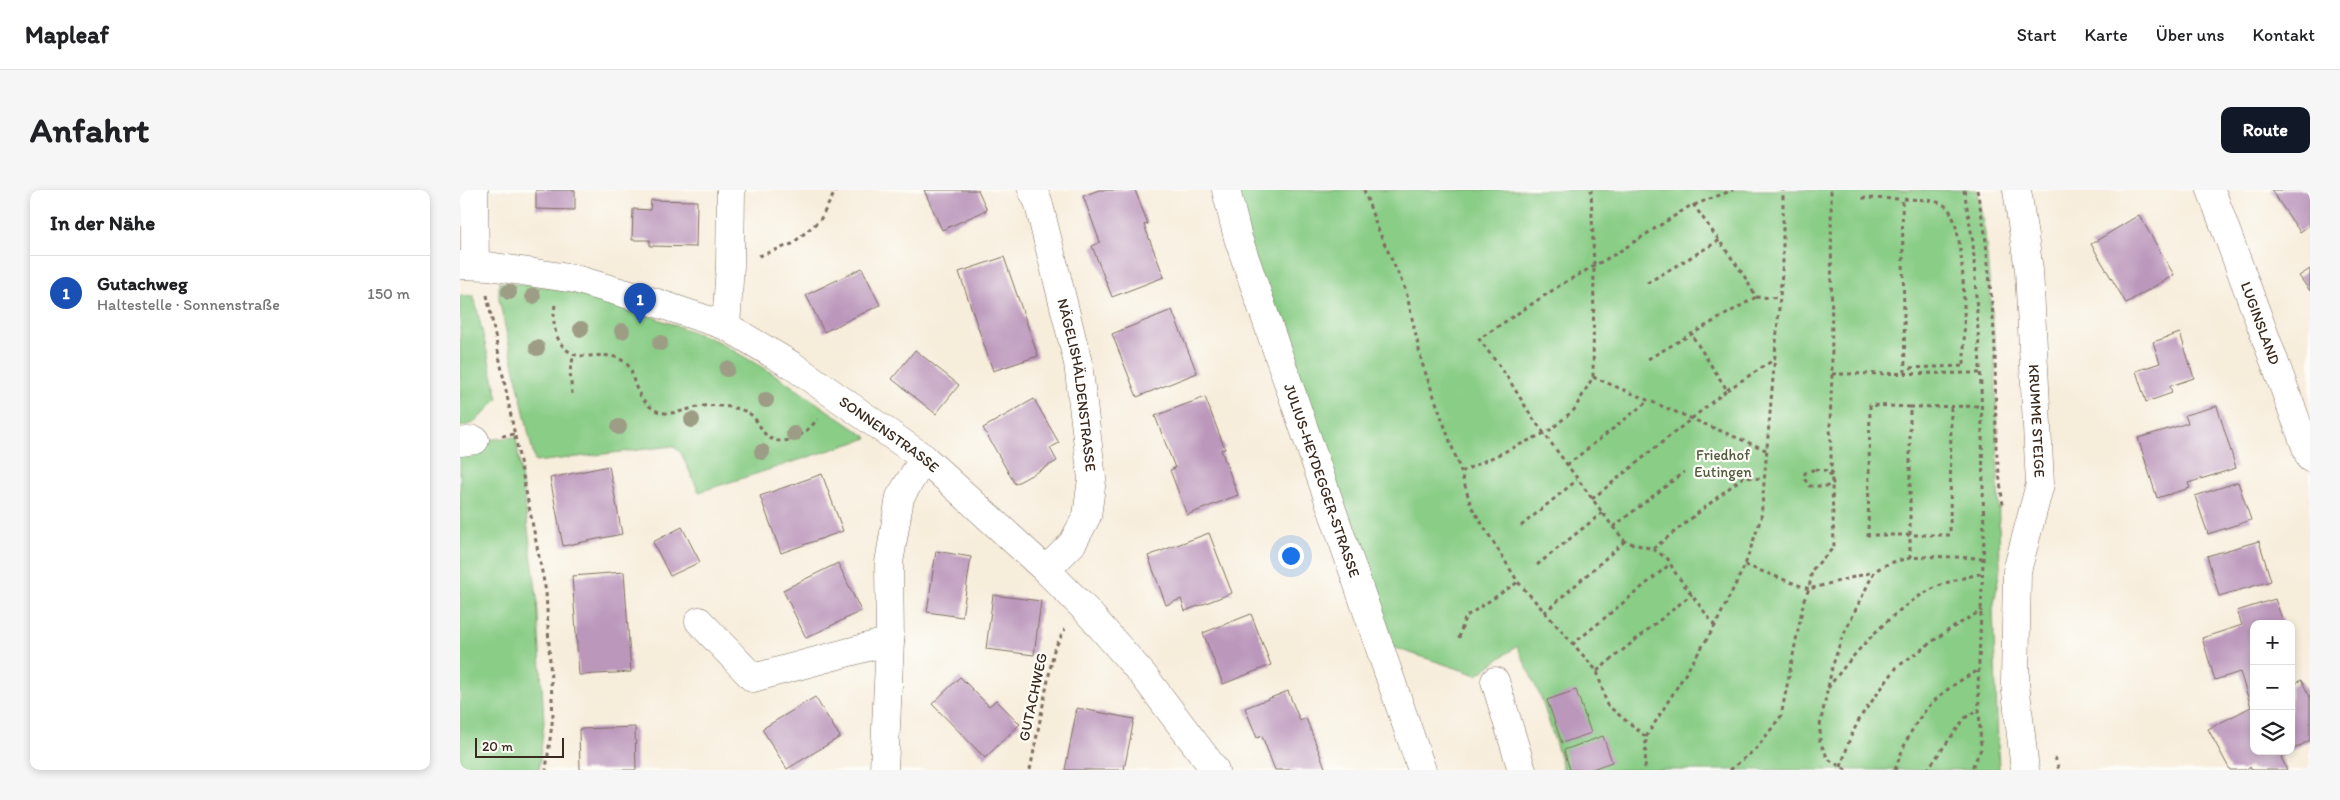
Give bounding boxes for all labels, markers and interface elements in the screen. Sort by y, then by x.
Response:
text: Mapleaf [25,20,109,49]
text: Start [2017,24,2056,46]
text: Karte [2084,24,2128,46]
text: Über uns [2156,24,2225,46]
text: Kontakt [2253,24,2315,46]
button: Route [2221,107,2310,153]
text: Anfahrt [30,109,149,151]
text: In der Nähe [50,210,155,235]
text: Gutachweg [97,272,188,295]
street label: LUGINSLAND [2237,279,2284,367]
pin: 1 [624,283,656,324]
text: 1 [62,284,70,303]
text: 150 m [367,284,410,303]
text: Haltestelle · Sonnenstraße [97,295,280,314]
street label: NÄGELISHÄLDENSTRASSE [1053,297,1100,473]
street label: KRUMME STEIGE [2025,364,2049,478]
street label: JULIUS-HEYDEGGER-STRASSE [1280,381,1364,580]
street label: SONNENSTRASSE [836,392,943,476]
park label: Friedhof Eutingen [1694,446,1752,481]
your location [1278,543,1304,569]
map controls [2250,620,2295,755]
button: + [2250,620,2295,665]
street label: GUTACHWEG [1015,651,1051,743]
button: − [2250,665,2295,710]
button: layers [2250,710,2295,755]
scale bar [475,735,564,758]
text: 20 m [482,738,513,755]

